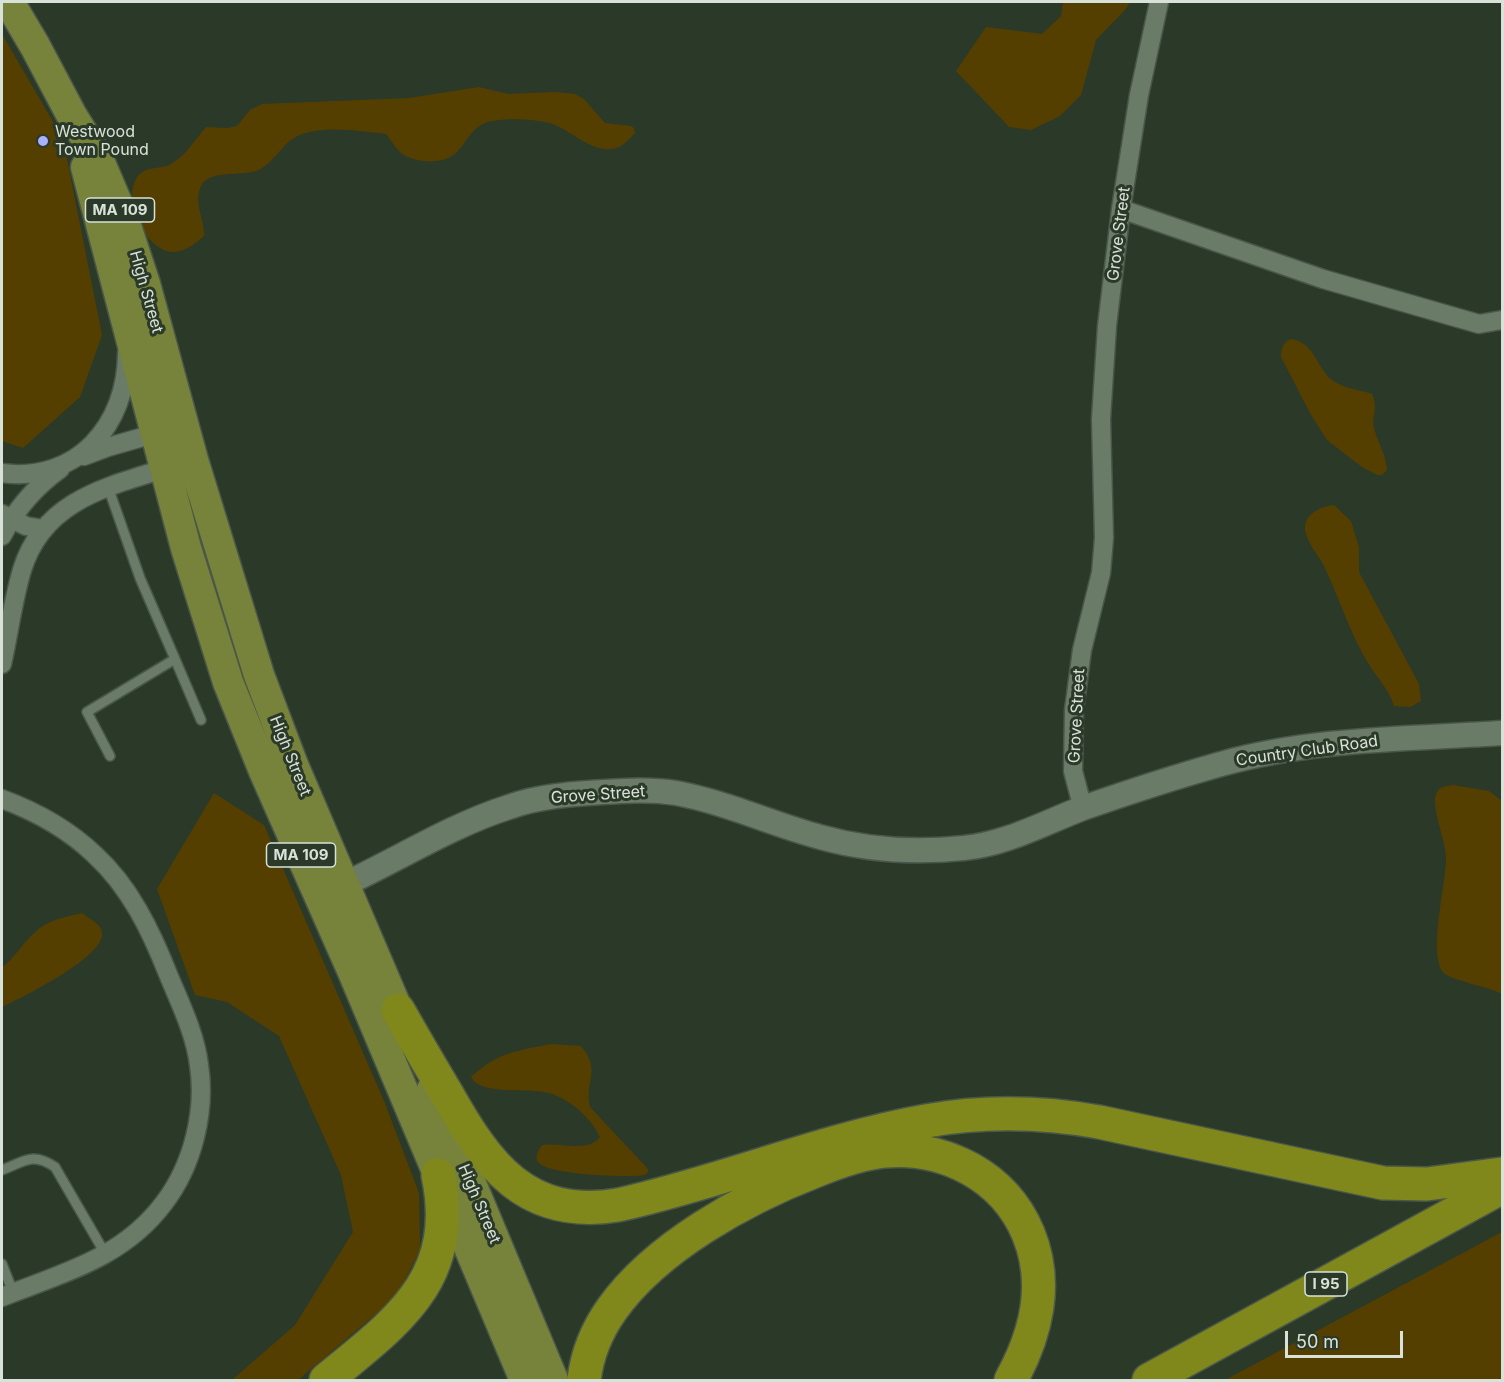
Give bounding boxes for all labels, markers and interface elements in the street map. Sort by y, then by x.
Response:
place label: Westwood Town Pound [55,122,149,160]
marker: Westwood Town Pound [36,134,50,148]
street label: Grove Street [1104,186,1134,282]
road number: MA 109 [86,198,154,222]
street label: High Street [125,249,167,335]
street label: Grove Street [1065,668,1089,764]
street label: High Street [265,713,315,799]
street label: Country Club Road [1235,732,1379,770]
street label: Grove Street [550,782,646,808]
road number: MA 109 [266,843,336,867]
street label: High Street [454,1161,504,1247]
road number: I 95 [1305,1272,1347,1296]
scale bar [1288,1319,1406,1357]
text: 50 m [1296,1331,1339,1352]

